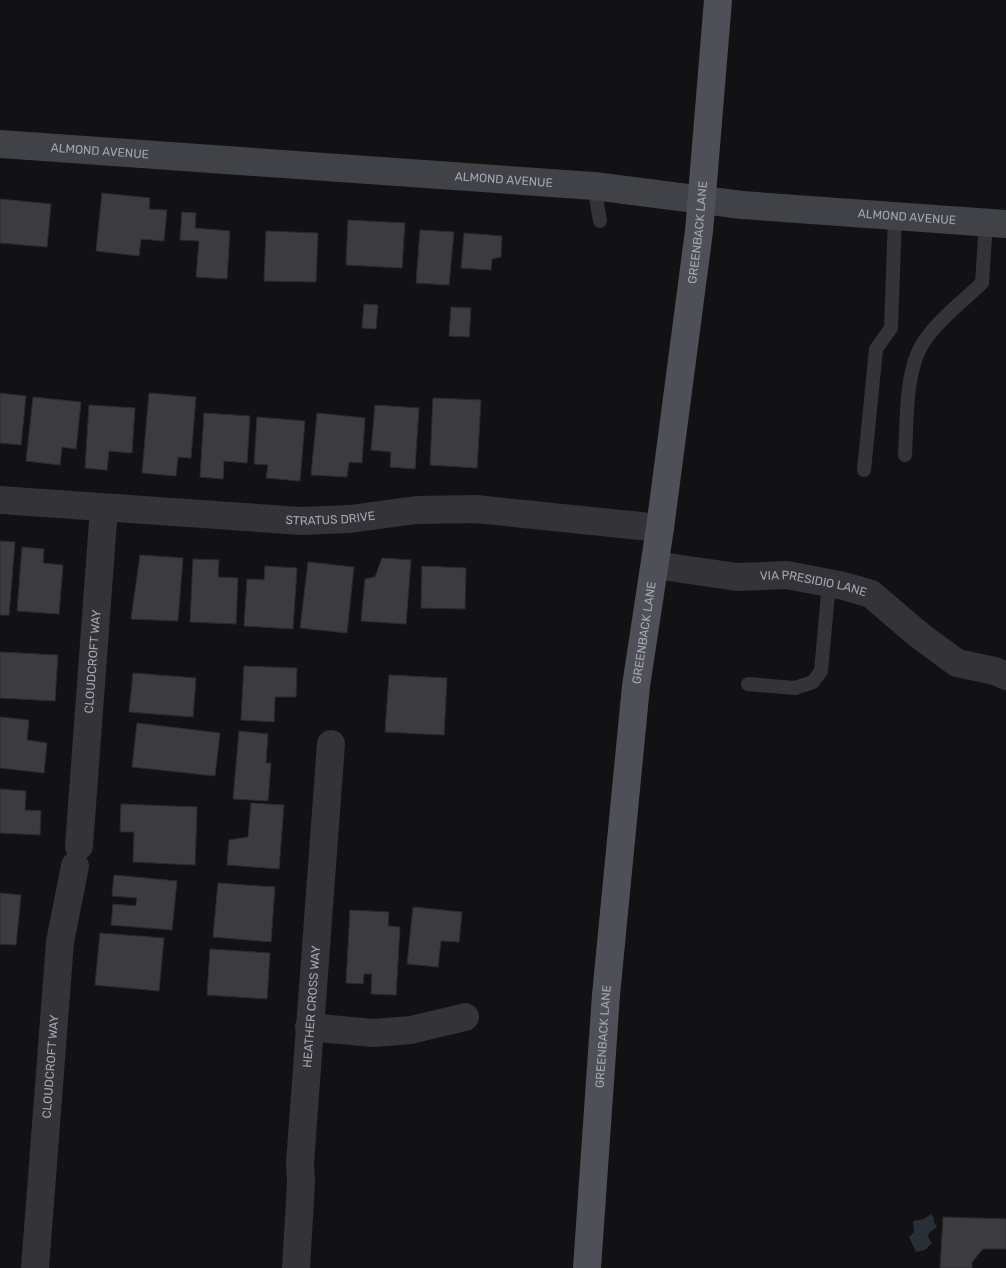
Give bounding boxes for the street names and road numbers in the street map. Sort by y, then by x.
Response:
street label: ALMOND AVENUE [50,141,149,162]
street label: ALMOND AVENUE [454,169,553,190]
street label: GREENBACK LANE [685,180,710,285]
street label: ALMOND AVENUE [857,206,956,227]
street label: STRATUS DRIVE [285,509,376,528]
street label: VIA PRESIDIO LANE [760,568,868,599]
street label: GREENBACK LANE [629,581,659,685]
street label: CLOUDCROFT WAY [82,609,103,714]
street label: HEATHER CROSS WAY [300,945,323,1068]
street label: GREENBACK LANE [593,984,614,1089]
street label: CLOUDCROFT WAY [39,1014,61,1119]

